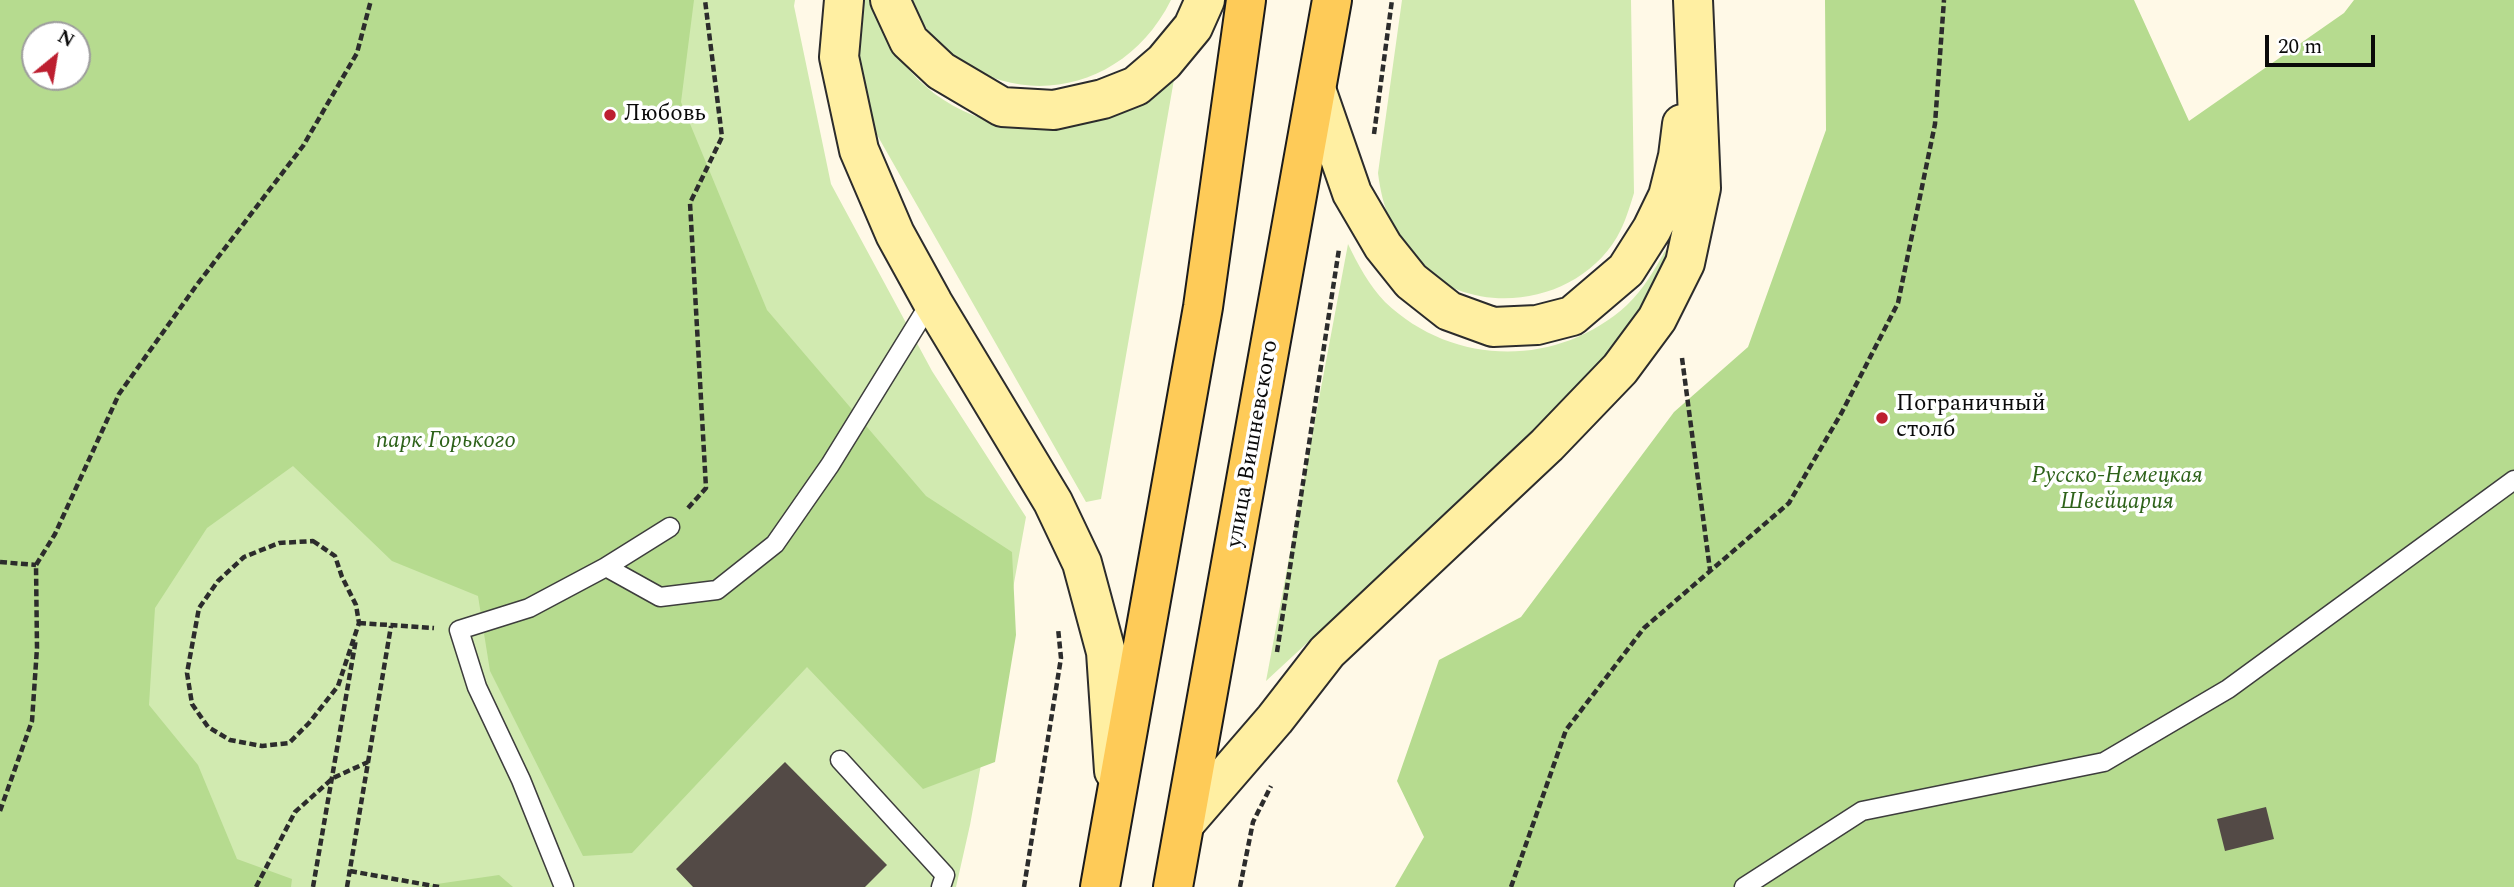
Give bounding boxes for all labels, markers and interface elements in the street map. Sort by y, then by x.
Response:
north arrow [21,21,91,91]
scale bar [2269,21,2379,65]
text: N [52,23,80,56]
text: 20 m [2278,31,2322,63]
place label: Любовь [624,101,706,129]
marker: Любовь [602,107,618,123]
street label: улица Вишневского [1222,338,1286,550]
place label: Пограничный столб [1896,391,2046,445]
marker: Пограничный столб [1874,410,1890,426]
park label: парк Горького [376,428,516,456]
park label: Русско-Немецкая Швейцария [2031,463,2203,517]

